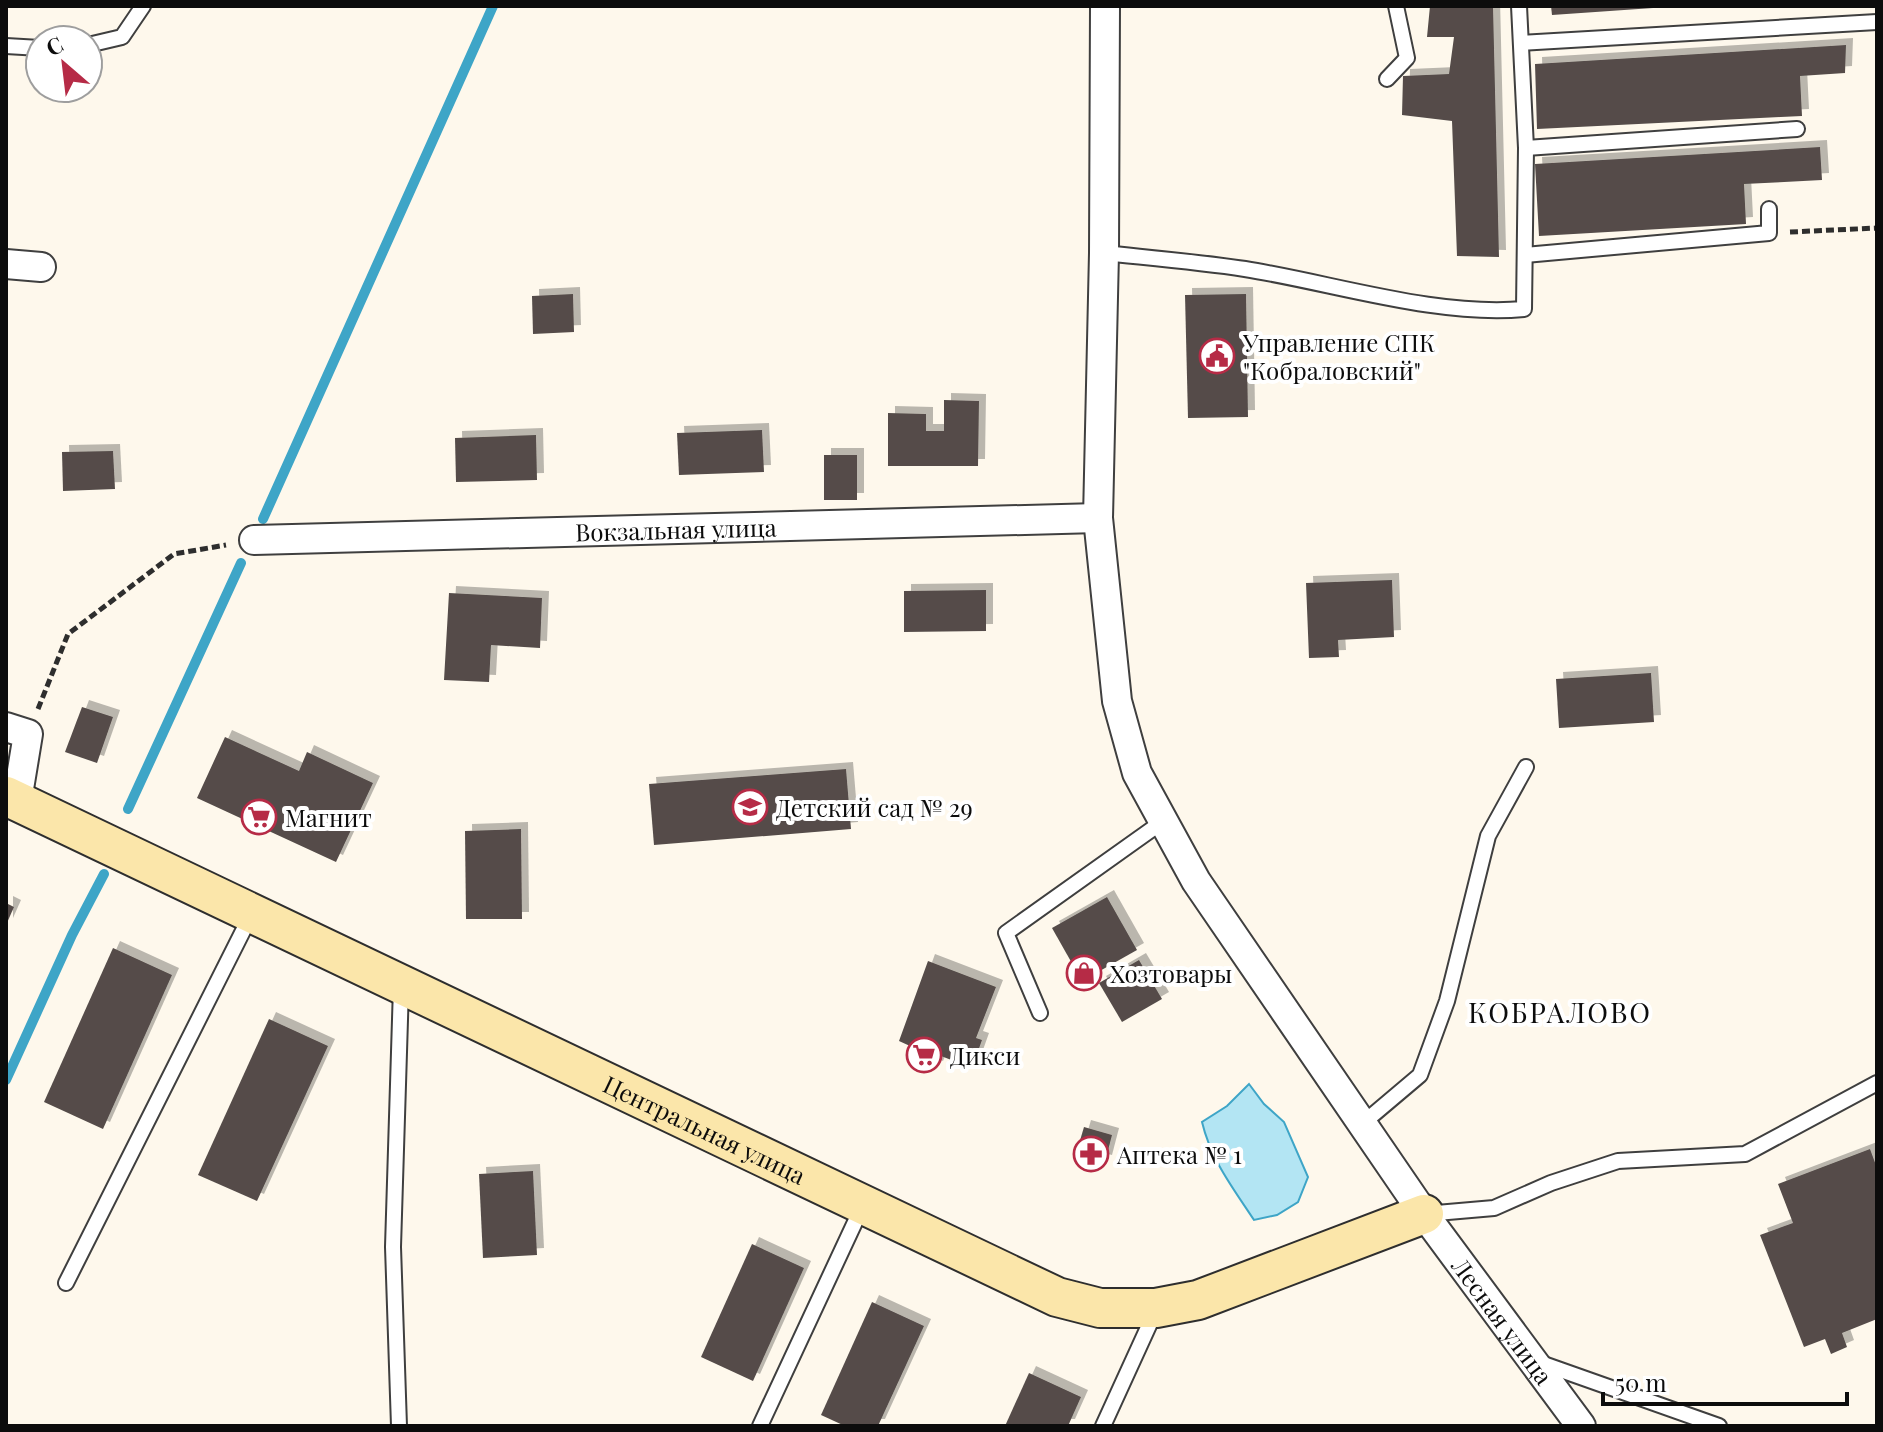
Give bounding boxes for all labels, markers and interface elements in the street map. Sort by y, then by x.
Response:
north arrow [24,24,104,104]
text: С [40,29,68,62]
place label: Управление СПК "Кобраловский" [1242,326,1435,386]
public building icon: Управление СПК "Кобраловский" [1198,337,1236,375]
street label: Вокзальная улица [575,510,777,548]
school or university icon: Детский сад № 29 [731,788,769,826]
place label: Детский сад № 29 [776,791,973,823]
supermarket icon: Магнит [240,798,278,836]
place label: Магнит [285,801,372,833]
shop icon: Хозтовары [1065,954,1103,992]
place label: Хозтовары [1110,957,1232,989]
district label: КОБРАЛОВО [1468,993,1652,1030]
supermarket icon: Дикси [905,1036,943,1074]
place label: Дикси [950,1039,1020,1071]
street label: Центральная улица [598,1067,811,1191]
pharmacy icon: Аптека № 1 [1072,1135,1110,1173]
place label: Аптека № 1 [1116,1138,1242,1170]
street label: Лесная улица [1445,1250,1560,1390]
scale bar [1603,1356,1847,1406]
text: 50 m [1615,1366,1667,1398]

